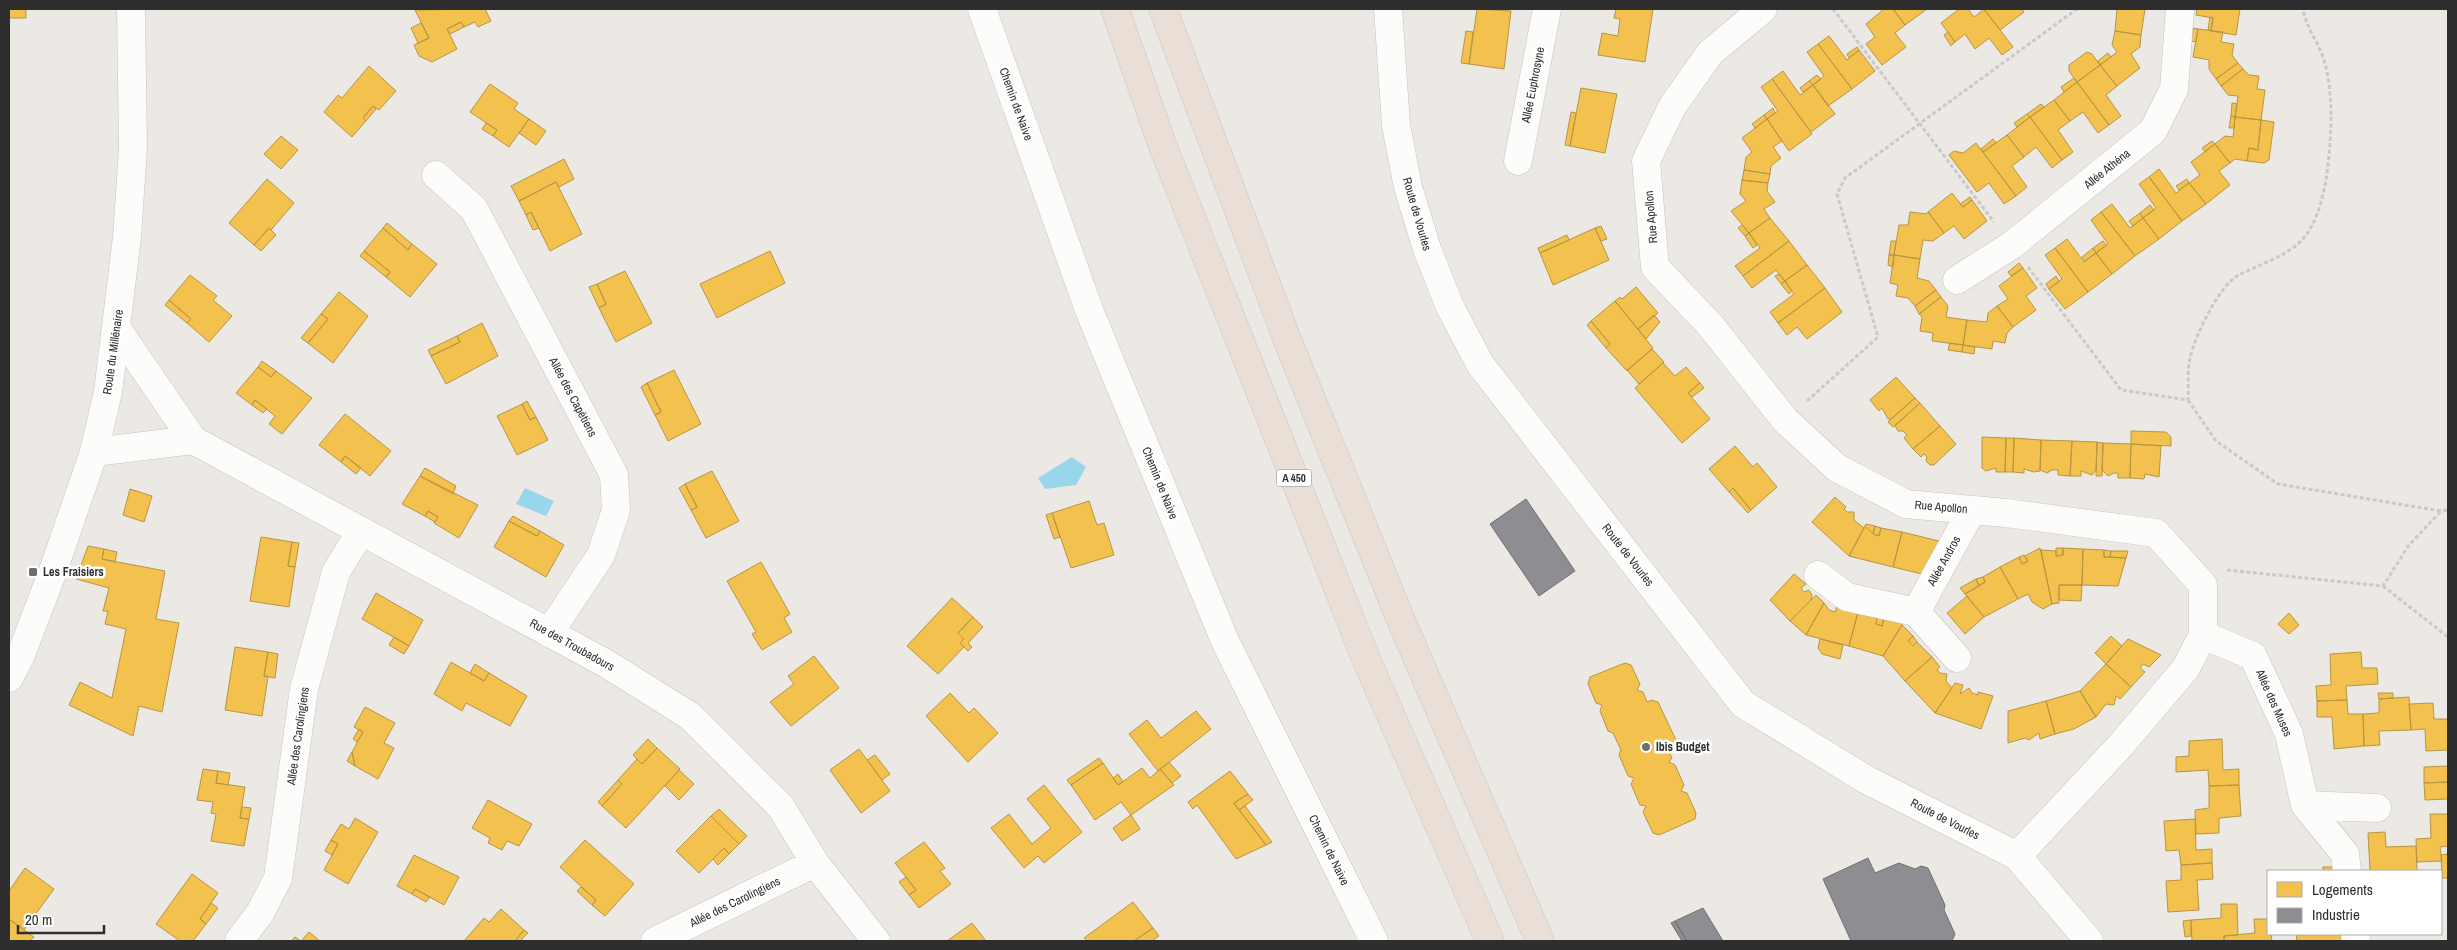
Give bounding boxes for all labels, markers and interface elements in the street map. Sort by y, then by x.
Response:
street label: Allée Euphrosyne [1518,46,1548,125]
street label: Chemin de Naive [995,65,1037,143]
street label: Allée Athéna [2080,145,2134,193]
street label: Route de Vourles [1399,176,1435,253]
street label: Rue Apollon [1641,190,1661,244]
street label: Route du Millénaire [99,308,127,396]
street label: Allée des Capétiens [545,353,601,440]
street label: Chemin de Naive [1138,445,1182,521]
road number: A 450 [1276,469,1312,486]
street label: Rue Apollon [1914,497,1968,517]
street label: Route de Vourles [1598,520,1658,590]
street label: Allée Andros [1923,533,1964,590]
place label: Les Fraisiers [43,564,104,580]
marker: Les Fraisiers [27,566,39,578]
street label: Rue des Troubadours [527,615,617,675]
street label: Allée des Muses [2252,666,2296,739]
street label: Allée des Carolingiens [283,686,313,787]
place label: Ibis Budget [1656,739,1710,755]
marker: Ibis Budget [1640,741,1652,753]
street label: Route de Vourles [1908,795,1982,843]
street label: Chemin de Naive [1305,812,1353,888]
legend [2267,870,2442,935]
street label: Allée des Carolingiens [686,873,783,931]
text: Logements [2312,879,2373,900]
scale bar [18,902,104,934]
text: Industrie [2312,904,2360,925]
text: 20 m [25,909,52,930]

